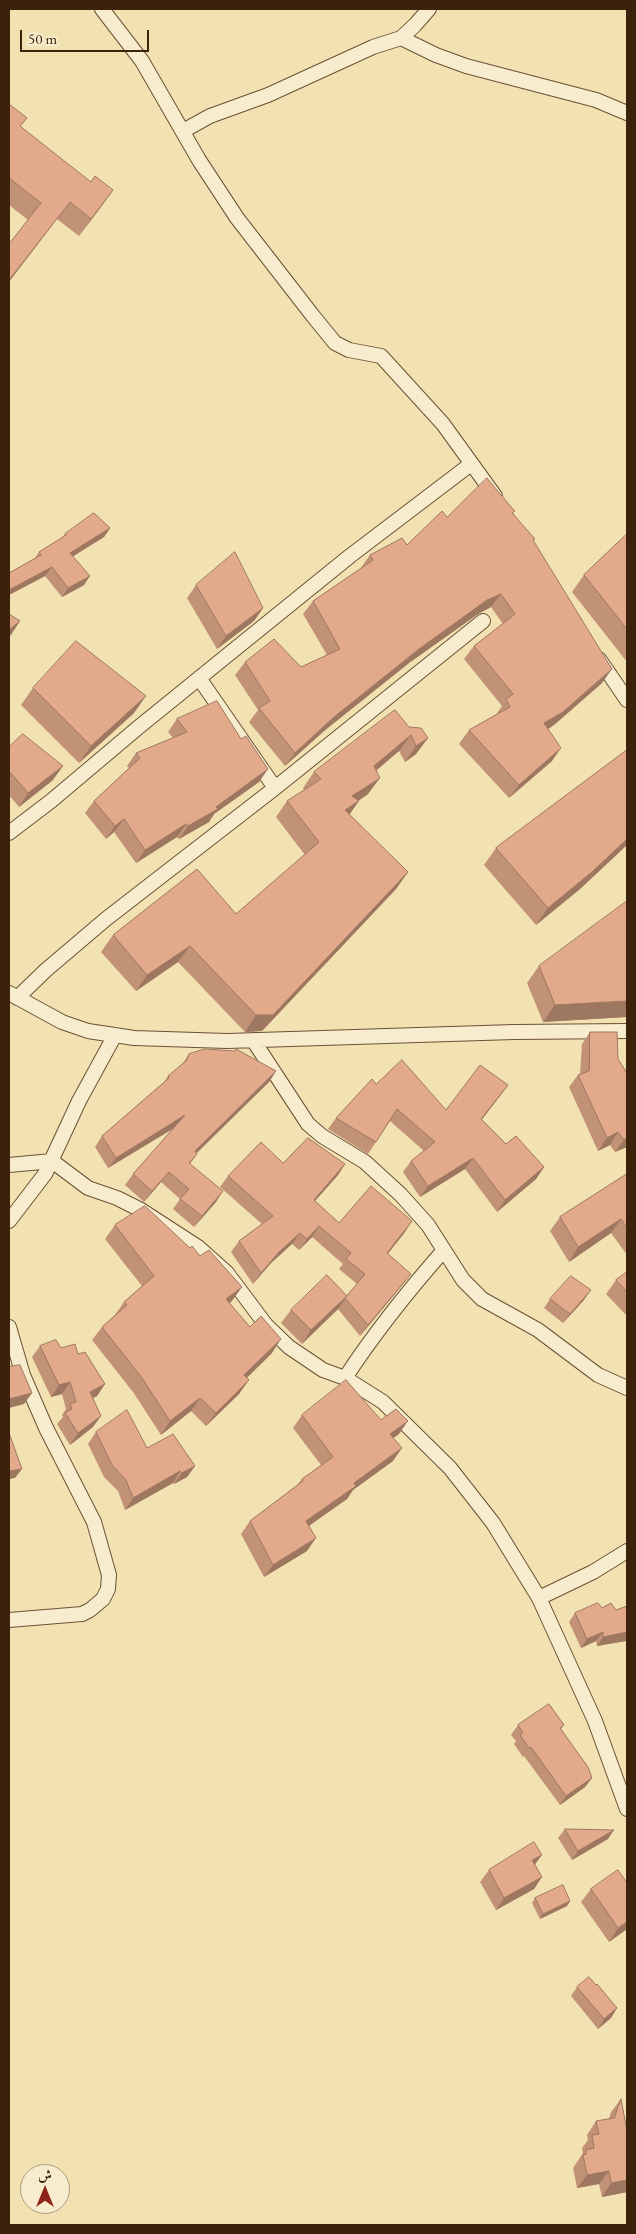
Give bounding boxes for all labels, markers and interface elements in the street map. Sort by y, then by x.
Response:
scale bar [22,20,151,52]
text: 50 m [28,29,57,48]
north arrow [20,2164,70,2214]
text: ش [38,2166,52,2184]

